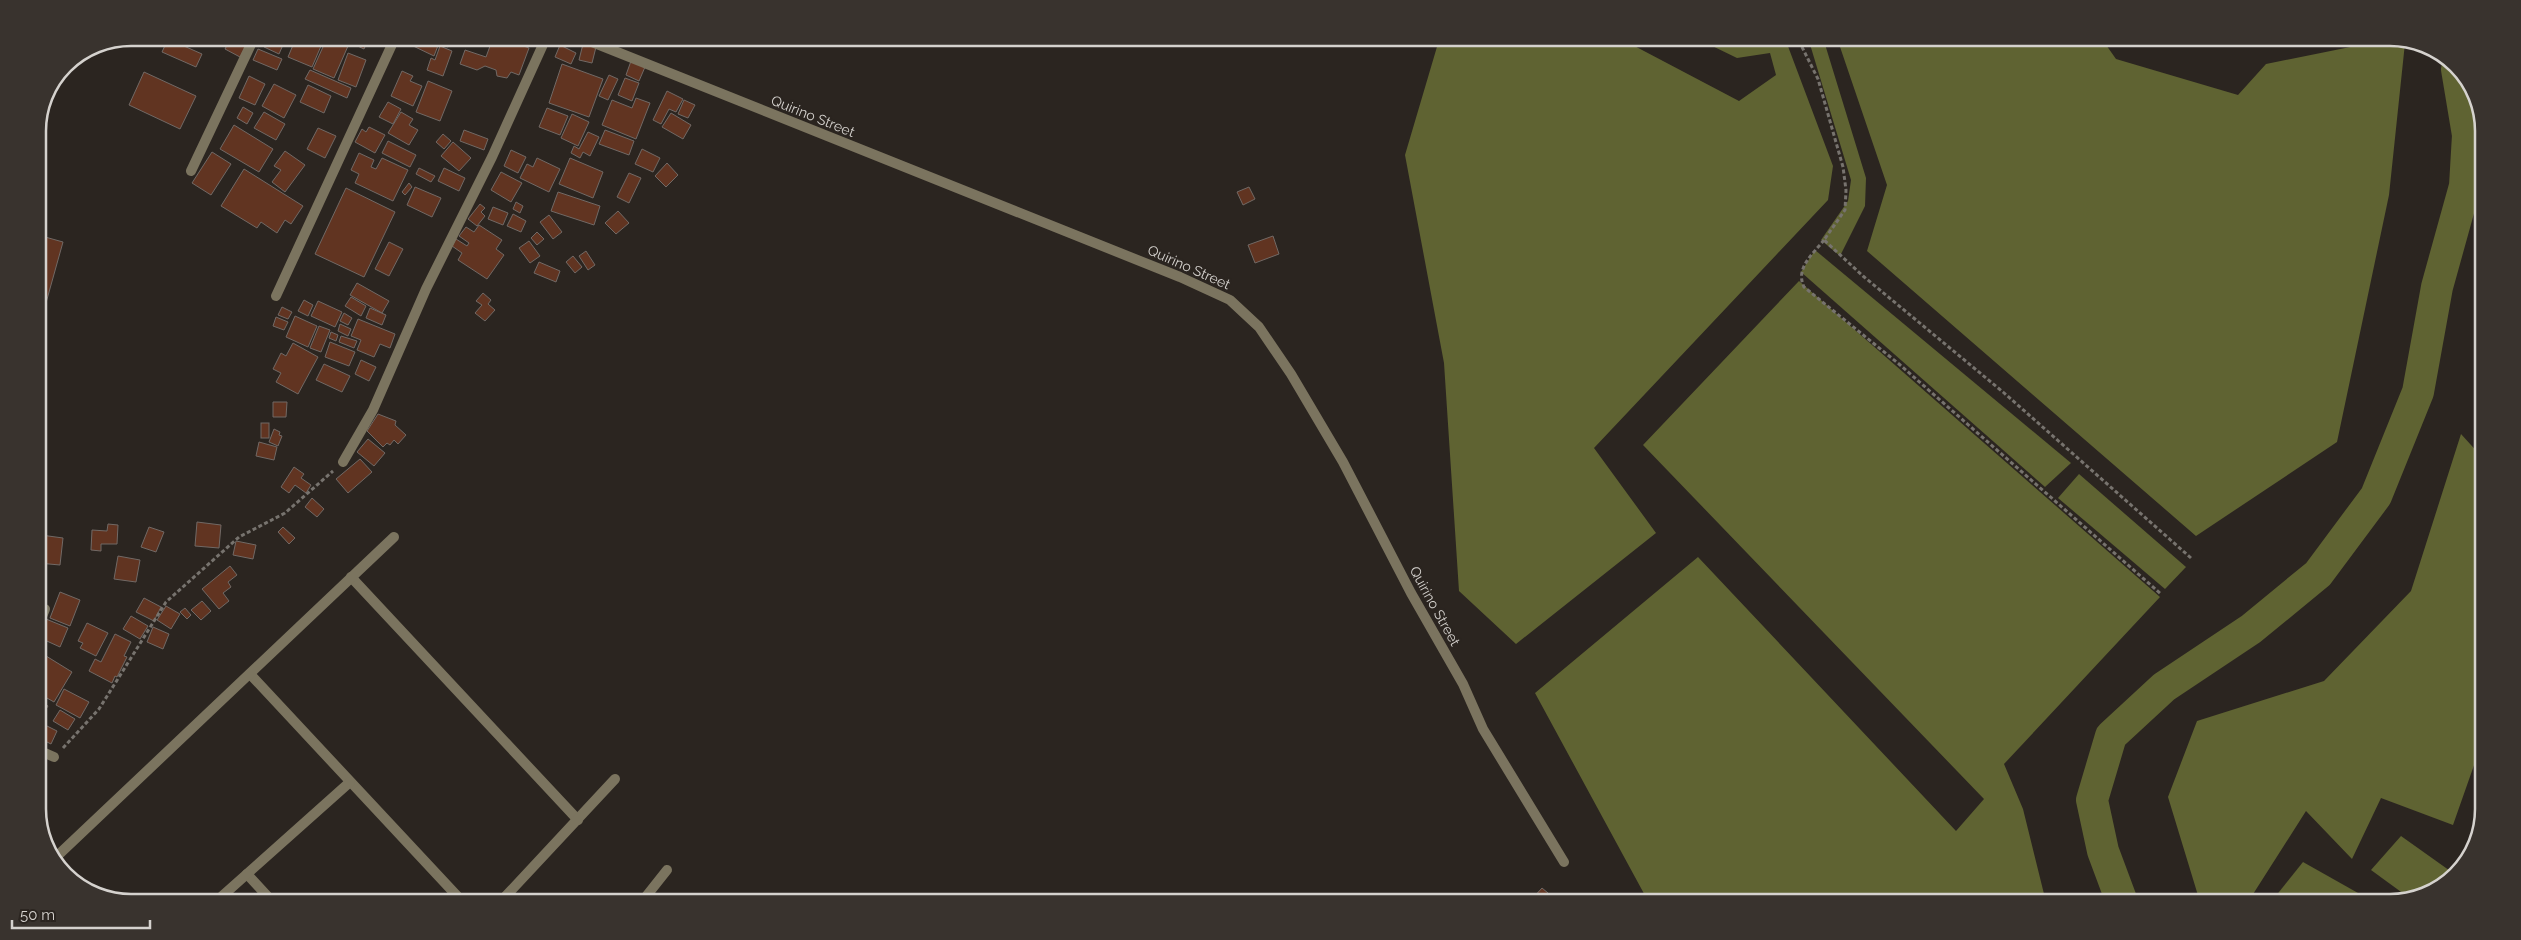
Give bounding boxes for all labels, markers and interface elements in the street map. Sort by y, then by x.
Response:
street label: Quirino Street [769,92,857,140]
street label: Quirino Street [1145,242,1233,292]
street label: Quirino Street [1407,563,1464,649]
scale bar [12,898,150,930]
text: 50 m [20,906,55,924]

